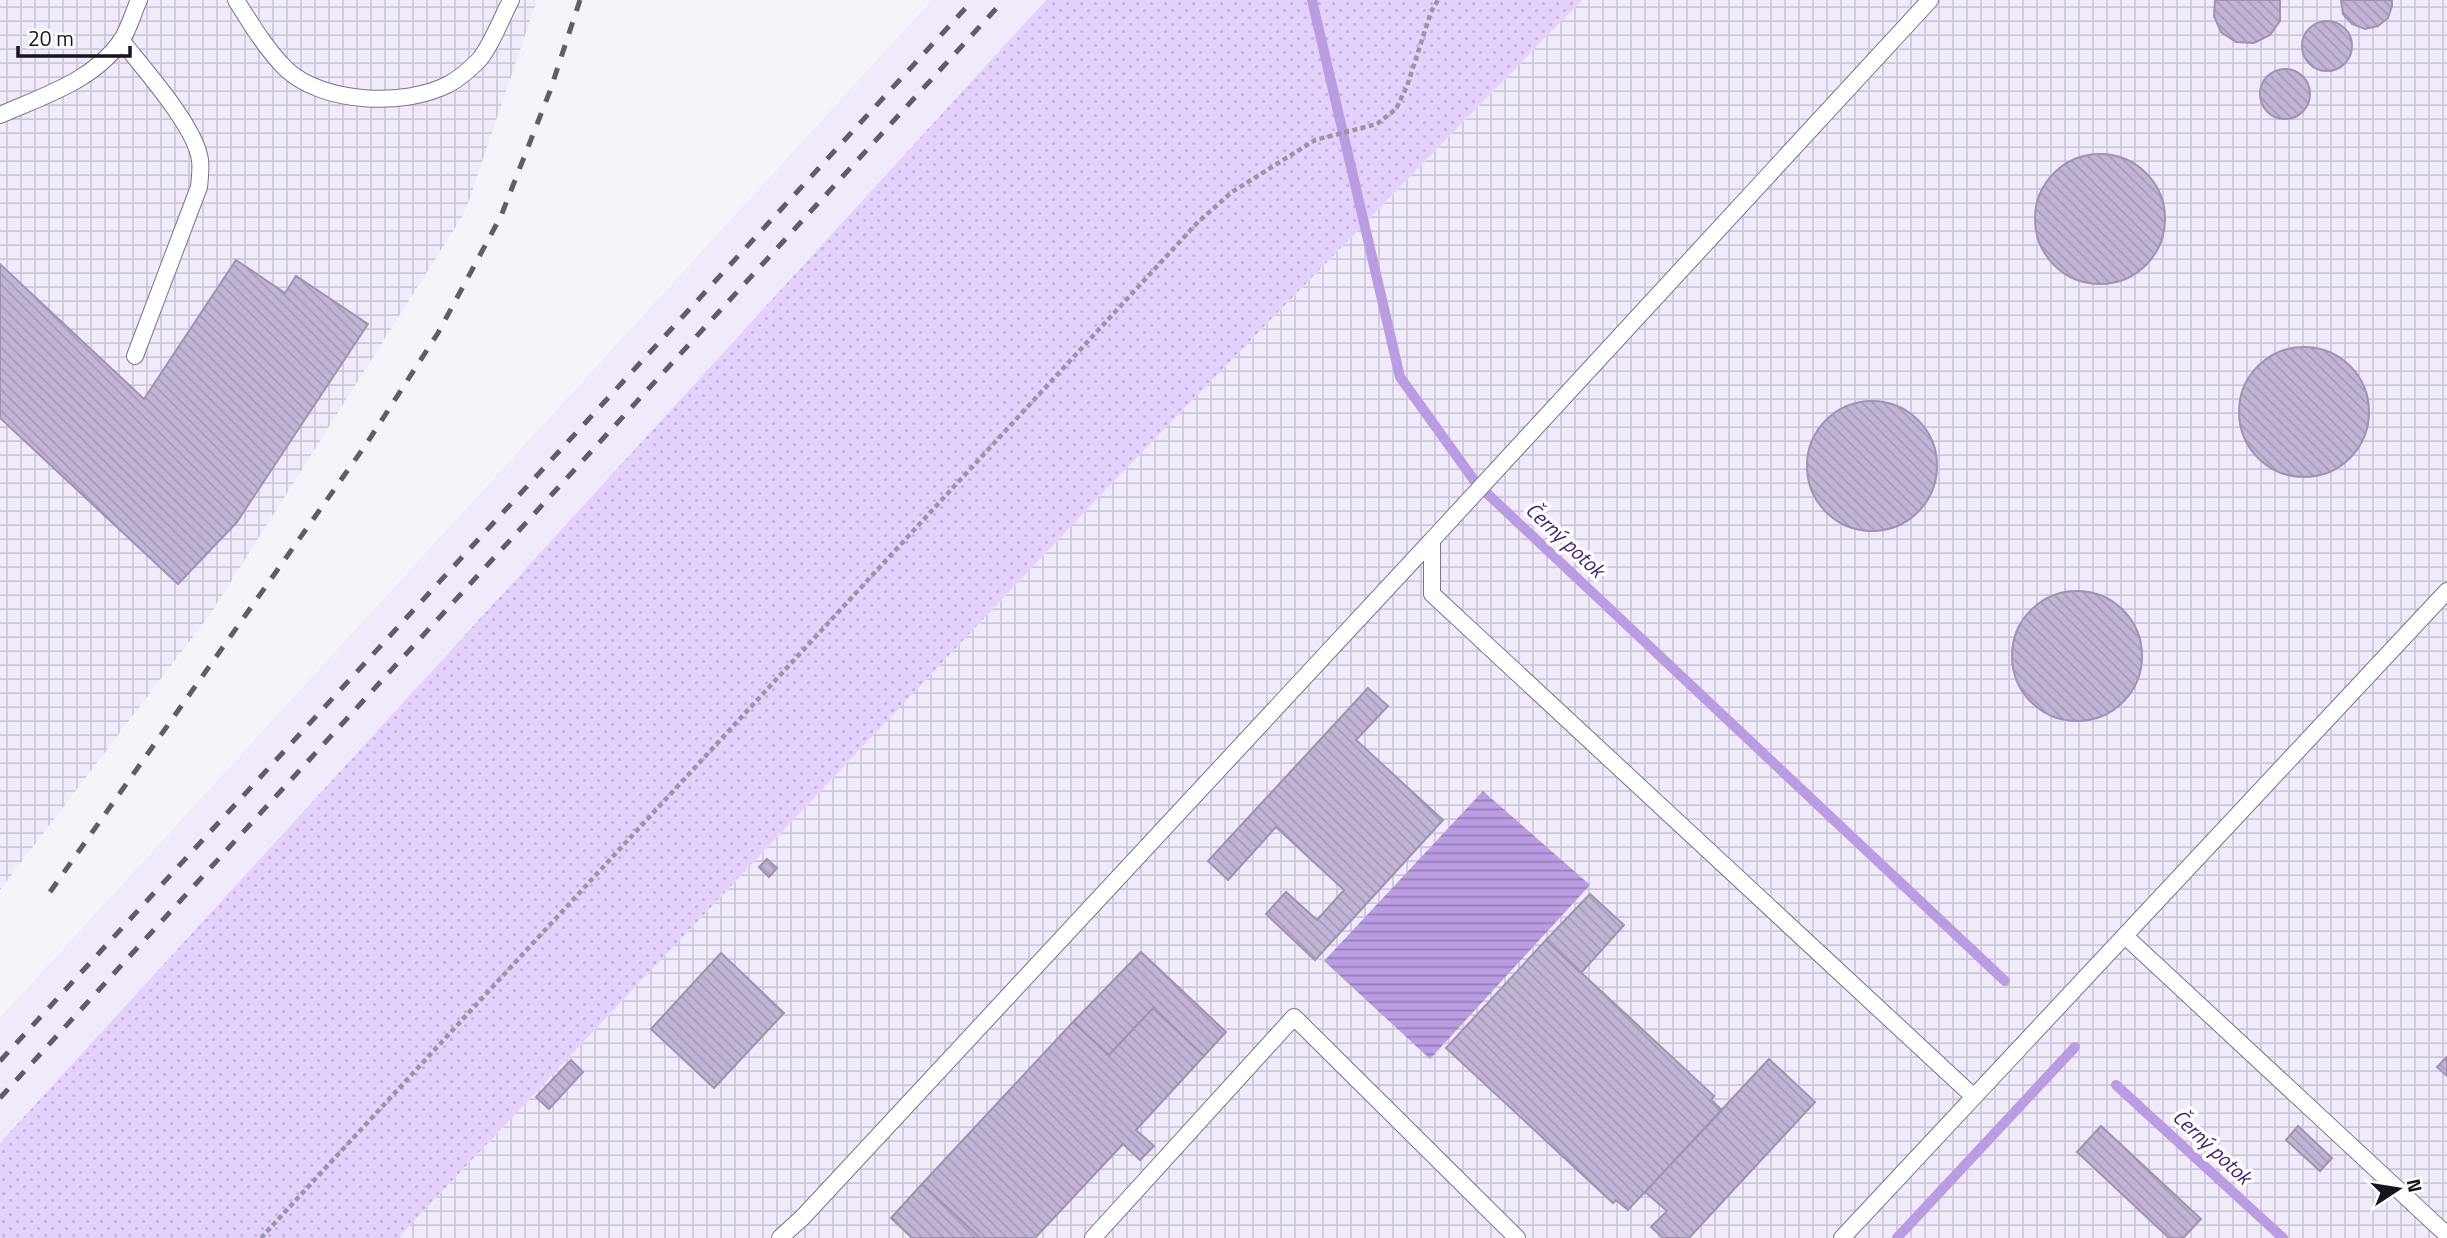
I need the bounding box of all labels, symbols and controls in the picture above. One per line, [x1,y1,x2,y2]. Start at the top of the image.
scale bar [18,14,130,58]
text: 20 m [28,22,74,54]
water label: Černý potok [1519,494,1614,586]
water label: Černý potok [2166,1101,2261,1193]
north arrow [2363,1154,2433,1224]
text: N [2400,1176,2431,1195]

